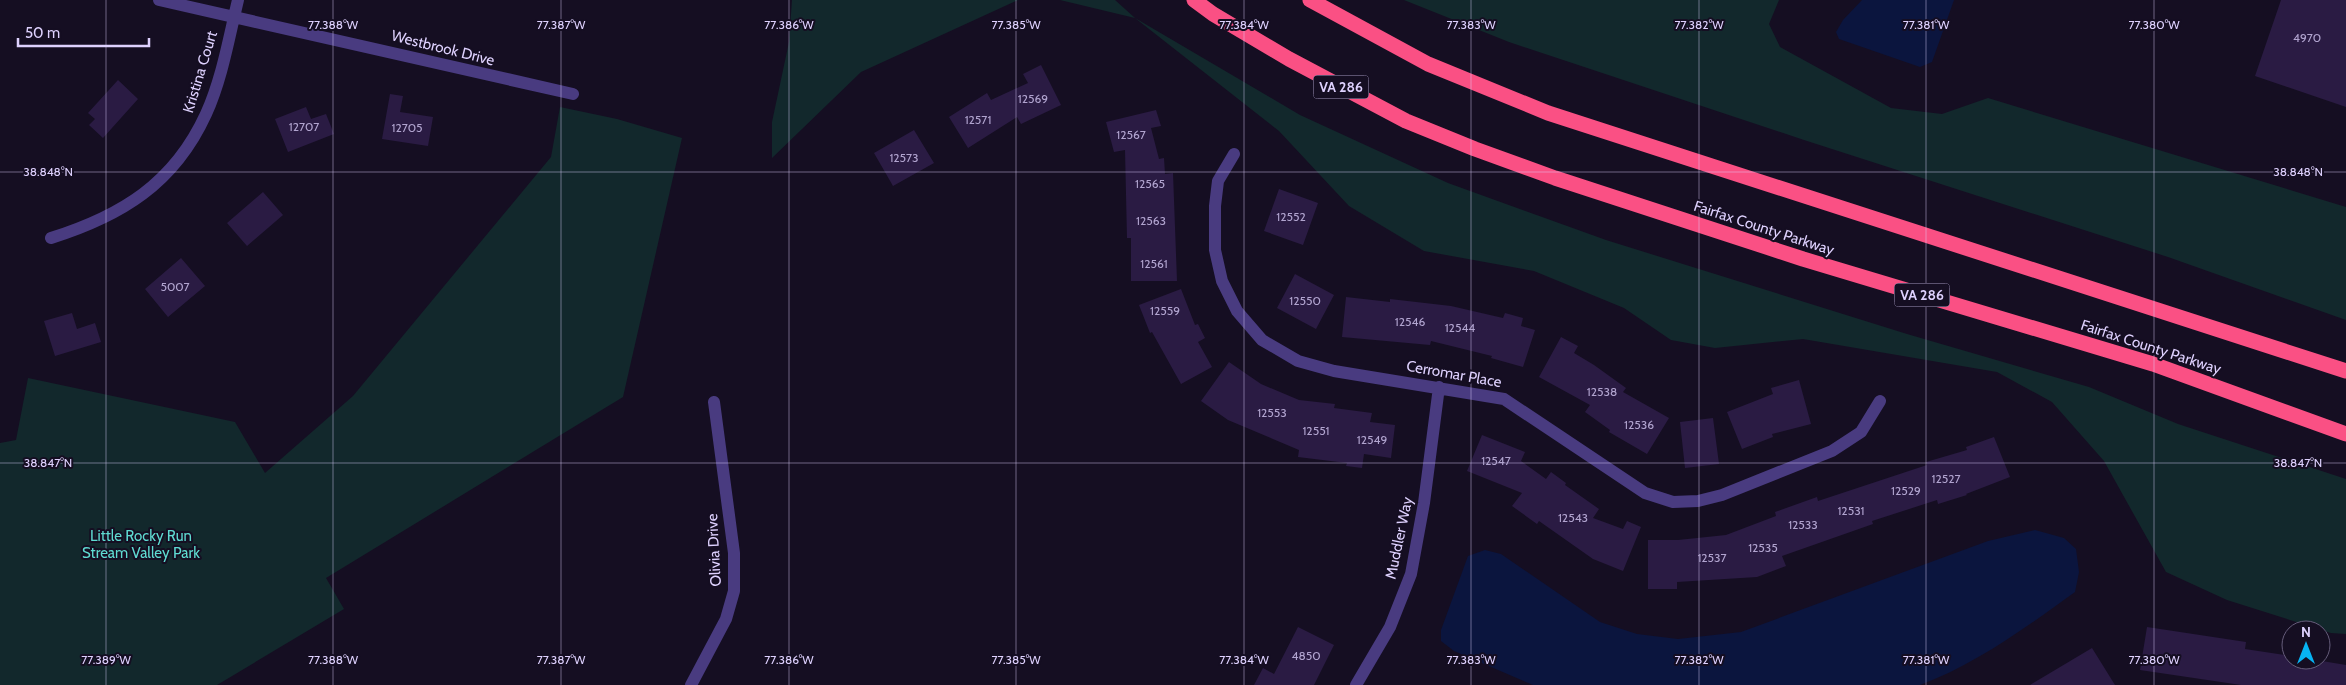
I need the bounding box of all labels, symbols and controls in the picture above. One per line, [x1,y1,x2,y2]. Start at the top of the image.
scale bar [18,15,149,47]
text: 77.388°W [308,17,359,32]
text: 77.387°W [537,17,586,32]
text: 77.386°W [764,17,814,32]
text: 77.385°W [991,17,1041,32]
text: 77.384°W [1219,17,1269,32]
text: 77.383°W [1446,17,1496,32]
text: 77.382°W [1675,17,1724,32]
text: 77.381°W [1903,17,1950,32]
text: 77.380°W [2128,17,2180,32]
text: 50 m [25,24,60,42]
street label: Westbrook Drive [390,26,497,70]
street label: Kristina Court [179,29,221,115]
house number: 4970 [2293,30,2321,45]
road number: VA 286 [1314,75,1368,98]
house number: 12569 [1018,91,1048,106]
house number: 12571 [965,112,991,127]
house number: 12707 [289,119,319,134]
house number: 12705 [392,120,423,135]
house number: 12567 [1116,127,1146,142]
house number: 12573 [889,150,919,165]
text: 38.848°N [23,164,73,179]
text: 38.848°N [2273,164,2323,179]
house number: 12565 [1135,176,1165,191]
street label: Fairfax County Parkway [1692,197,1837,259]
house number: 12552 [1276,209,1306,224]
house number: 12563 [1136,213,1166,228]
house number: 12561 [1140,256,1168,271]
house number: 5007 [160,279,190,294]
road number: VA 286 [1894,284,1950,306]
house number: 12550 [1289,293,1321,308]
house number: 12559 [1150,303,1180,318]
house number: 12546 [1395,314,1425,329]
street label: Fairfax County Parkway [2079,316,2224,378]
house number: 12544 [1445,320,1475,335]
street label: Cerromar Place [1405,357,1503,391]
house number: 12538 [1587,384,1617,399]
house number: 12553 [1257,405,1287,420]
house number: 12536 [1624,417,1654,432]
house number: 12551 [1302,423,1330,438]
house number: 12549 [1357,432,1387,447]
house number: 12547 [1481,453,1511,468]
text: 38.847°N [24,455,72,470]
text: 38.847°N [2274,455,2322,470]
house number: 12527 [1931,471,1961,486]
house number: 12529 [1891,483,1921,498]
street label: Muddler Way [1381,495,1417,581]
house number: 12531 [1837,503,1865,518]
house number: 12543 [1558,510,1588,525]
street label: Olivia Drive [703,513,725,587]
house number: 12533 [1788,517,1818,532]
park label: Little Rocky Run Stream Valley Park [82,527,200,562]
house number: 12535 [1748,540,1778,555]
house number: 12537 [1697,550,1727,565]
north arrow [2281,620,2331,670]
text: N [2301,623,2311,641]
house number: 4850 [1291,648,1321,663]
text: 77.389°W [81,652,131,667]
text: 77.388°W [308,652,359,667]
text: 77.387°W [537,652,586,667]
text: 77.386°W [764,652,814,667]
text: 77.385°W [991,652,1041,667]
text: 77.384°W [1219,652,1269,667]
text: 77.383°W [1446,652,1496,667]
text: 77.382°W [1675,652,1724,667]
text: 77.381°W [1903,652,1950,667]
text: 77.380°W [2128,652,2180,667]

